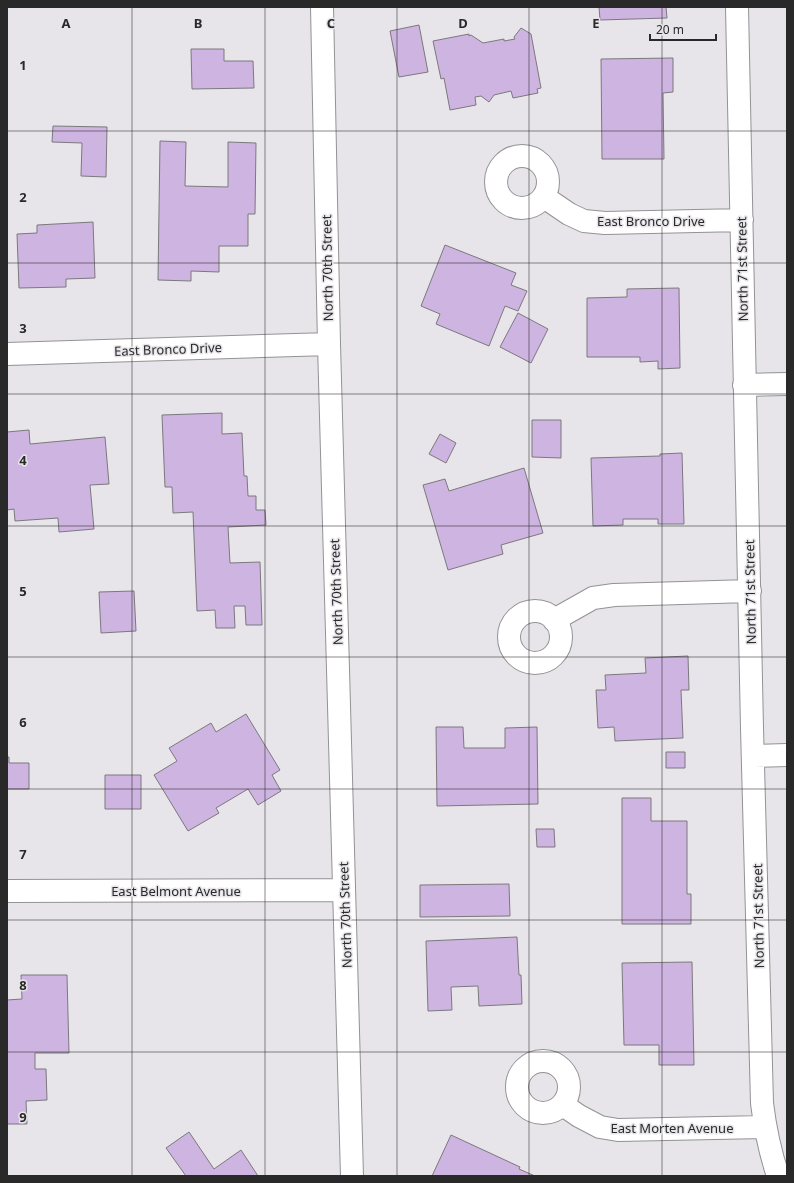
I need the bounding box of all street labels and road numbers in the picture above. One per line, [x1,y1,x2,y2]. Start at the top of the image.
street label: East Bronco Drive [597,212,705,230]
street label: North 70th Street [317,214,337,321]
street label: North 71st Street [732,216,752,322]
street label: East Bronco Drive [114,338,222,360]
street label: North 70th Street [325,538,347,646]
street label: North 71st Street [740,539,760,645]
street label: North 70th Street [334,861,356,969]
street label: North 71st Street [748,863,768,969]
street label: East Belmont Avenue [111,882,241,900]
street label: East Morten Avenue [611,1119,733,1137]

